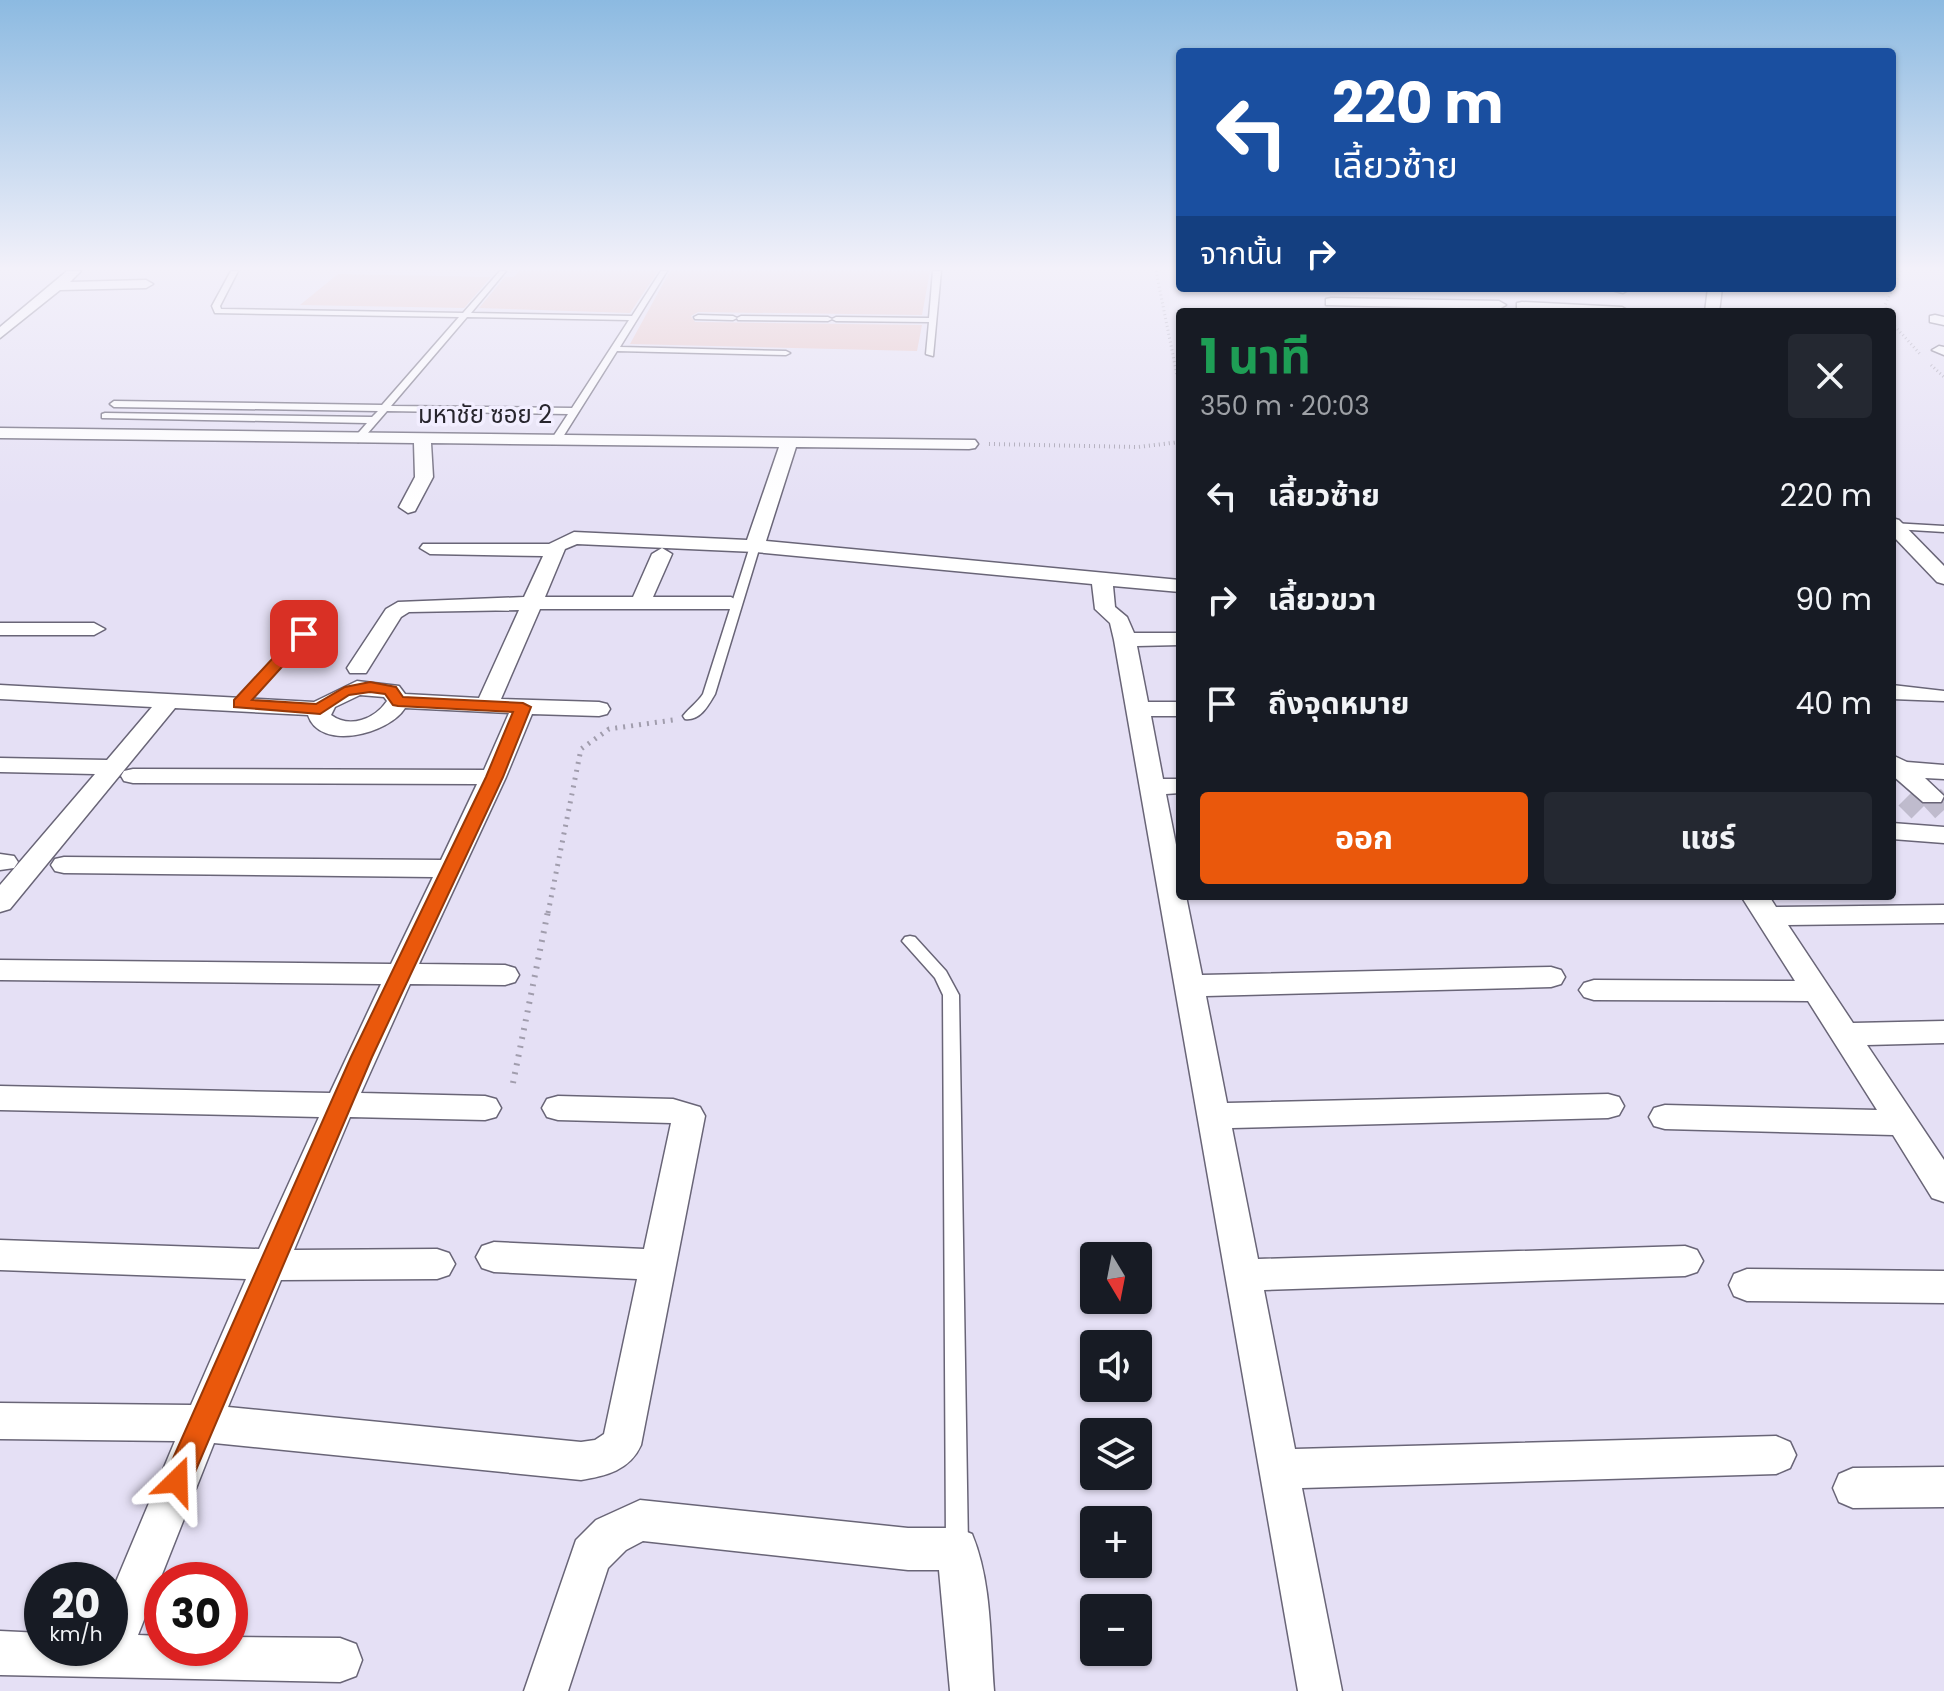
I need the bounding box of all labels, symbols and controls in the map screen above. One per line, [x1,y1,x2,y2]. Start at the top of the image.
text: 220 m [1332,64,1504,143]
icon: left [1200,80,1304,184]
text: เลี้ยวซ้าย [1332,140,1458,191]
text: จากนั้น [1200,232,1283,275]
icon: right [1299,232,1343,276]
text: 1 นาที [1200,323,1311,390]
button: close [1788,334,1872,418]
text: 350 m · 20:03 [1200,388,1370,424]
street label: มหาชัย ซอย 2 [418,398,552,431]
icon: left [1200,474,1244,518]
text: เลี้ยวซ้าย [1268,474,1380,517]
text: 220 m [1780,474,1872,517]
icon: right [1200,578,1244,622]
text: เลี้ยวขวา [1268,578,1376,621]
text: 90 m [1795,578,1872,621]
pin [270,600,338,668]
icon: arrive [282,612,326,656]
icon: arrive [1200,682,1244,726]
text: ถึงจุดหมาย [1268,682,1409,725]
text: 40 m [1795,682,1872,725]
button: ออก [1200,792,1528,884]
button: แชร์ [1544,792,1872,884]
north arrow [1080,1242,1152,1314]
map controls [1080,1242,1152,1666]
button: sound [1080,1330,1152,1402]
button: layers [1080,1418,1152,1490]
position arrow [135,1439,219,1523]
button: + [1080,1506,1152,1578]
speed limit sign: 30 [144,1562,248,1666]
text: 20 [52,1576,100,1632]
button: − [1080,1594,1152,1666]
text: km/h [49,1620,103,1648]

